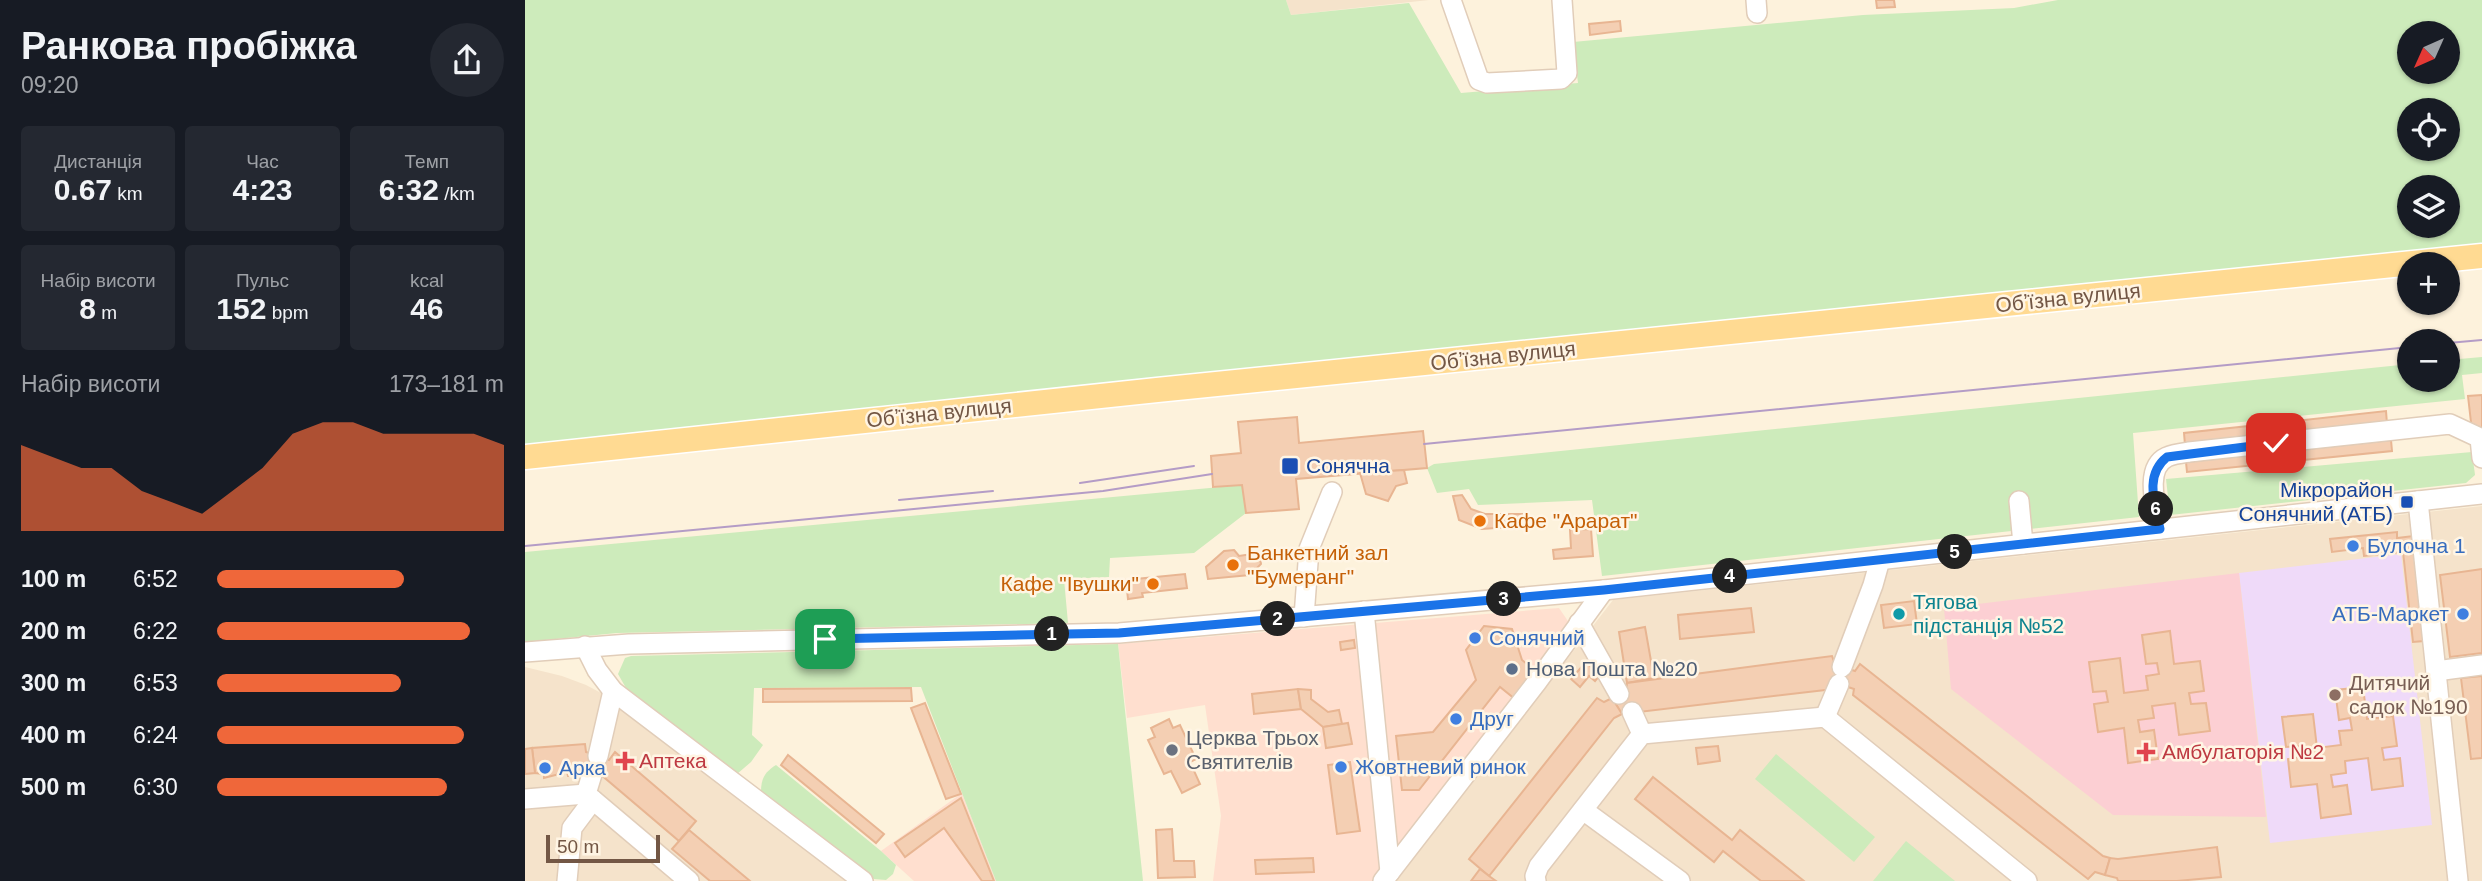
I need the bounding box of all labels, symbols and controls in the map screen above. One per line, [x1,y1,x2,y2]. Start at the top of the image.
north arrow [2397,21,2461,84]
map controls [2397,21,2460,392]
button: share [430,23,504,97]
text: Ранкова пробіжка [21,25,357,67]
text: 09:20 [21,72,79,98]
button: locate [2397,98,2460,161]
text: Дистанція [54,151,142,172]
text: Час [246,151,279,172]
text: Темп [405,151,449,172]
text: 0.67 [54,173,112,206]
text: 4:23 [232,173,293,206]
text: 6:32 [379,173,439,206]
button: layers [2397,175,2460,238]
text: km [112,183,143,204]
text: /km [439,183,475,204]
button: + [2397,252,2460,315]
text: Набір висоти [41,270,156,291]
text: Пульс [236,270,289,291]
text: kcal [410,270,444,291]
street label: Обʼїзна вулиця [1994,278,2142,317]
text: 8 [79,292,96,325]
text: 152 [216,292,266,325]
text: 46 [410,292,444,325]
text: m [96,302,117,323]
text: bpm [266,302,309,323]
button: − [2397,329,2460,392]
street label: Обʼїзна вулиця [1429,336,1577,375]
text: Набір висоти [21,371,160,397]
text: 173–181 m [389,371,504,397]
street label: Обʼїзна вулиця [865,393,1013,432]
pin [2246,413,2306,473]
icon: check [2257,424,2295,462]
place label: Сонячна [1306,454,1390,477]
marker: Сонячна [1280,456,1300,476]
place label: Мікрорайон Сонячний (АТБ) [2238,478,2393,525]
pin: 6 [2139,491,2173,526]
marker: Мікрорайон Сонячний (АТБ) [2399,494,2415,510]
text: 6 [2150,498,2161,519]
place label: Кафе "Арарат" [1494,509,1638,532]
marker: Кафе "Арарат" [1472,513,1488,529]
pin: 5 [1937,534,1973,570]
place label: Булочна 1 [2367,534,2466,557]
marker: Булочна 1 [2345,538,2361,554]
place label: Банкетний зал "Бумеранг" [1247,541,1389,588]
text: 5 [1949,541,1960,562]
marker: Банкетний зал "Бумеранг" [1225,557,1241,573]
pin: 4 [1713,558,1747,594]
text: 4 [1724,565,1735,586]
text: 100 m [21,566,86,592]
text: 6:52 [133,566,178,592]
place label: Кафе "Івушки" [1001,572,1139,595]
marker: Кафе "Івушки" [1145,576,1161,592]
pin: 3 [1487,582,1521,616]
text: 3 [1498,588,1509,609]
place label: Тягова підстанція №52 [1913,590,2064,637]
pin: 2 [1261,602,1295,636]
place label: АТБ-Маркет [2332,602,2449,625]
marker: Тягова підстанція №52 [1891,606,1907,622]
marker: АТБ-Маркет [2455,606,2471,622]
text: 2 [1272,608,1283,629]
pin [795,609,855,669]
pin: 1 [1035,616,1069,652]
text: 200 m [21,618,86,644]
text: 6:22 [133,618,178,644]
icon: arrive [806,620,844,658]
text: 1 [1046,623,1057,644]
place label: Сонячний [1489,626,1585,649]
marker: Сонячний [1467,630,1483,646]
place label: Нова Пошта №20 [1526,657,1698,680]
marker: Нова Пошта №20 [1504,661,1520,677]
text: 300 m [21,670,86,696]
text: 6:53 [133,670,178,696]
place label: Дитячий садок №190 [2349,671,2468,718]
marker: Дитячий садок №190 [2327,687,2343,703]
place label: Друг [1470,707,1514,730]
marker: Друг [1448,711,1464,727]
text: 400 m [21,722,86,748]
text: 6:24 [133,722,178,748]
place label: Церква Трьох Святителів [1186,726,1319,773]
place label: Амбулаторія №2 [2162,740,2324,763]
marker: Церква Трьох Святителів [1164,742,1180,758]
marker: Амбулаторія №2 [2136,742,2156,762]
place label: Аптека [639,749,707,772]
marker: Аптека [617,753,633,769]
place label: Жовтневий ринок [1355,755,1527,778]
place label: Арка [559,756,606,779]
marker: Жовтневий ринок [1333,759,1349,775]
marker: Арка [537,760,553,776]
text: 500 m [21,774,86,800]
text: 6:30 [133,774,178,800]
scale bar [546,832,660,864]
text: 50 m [557,836,599,857]

